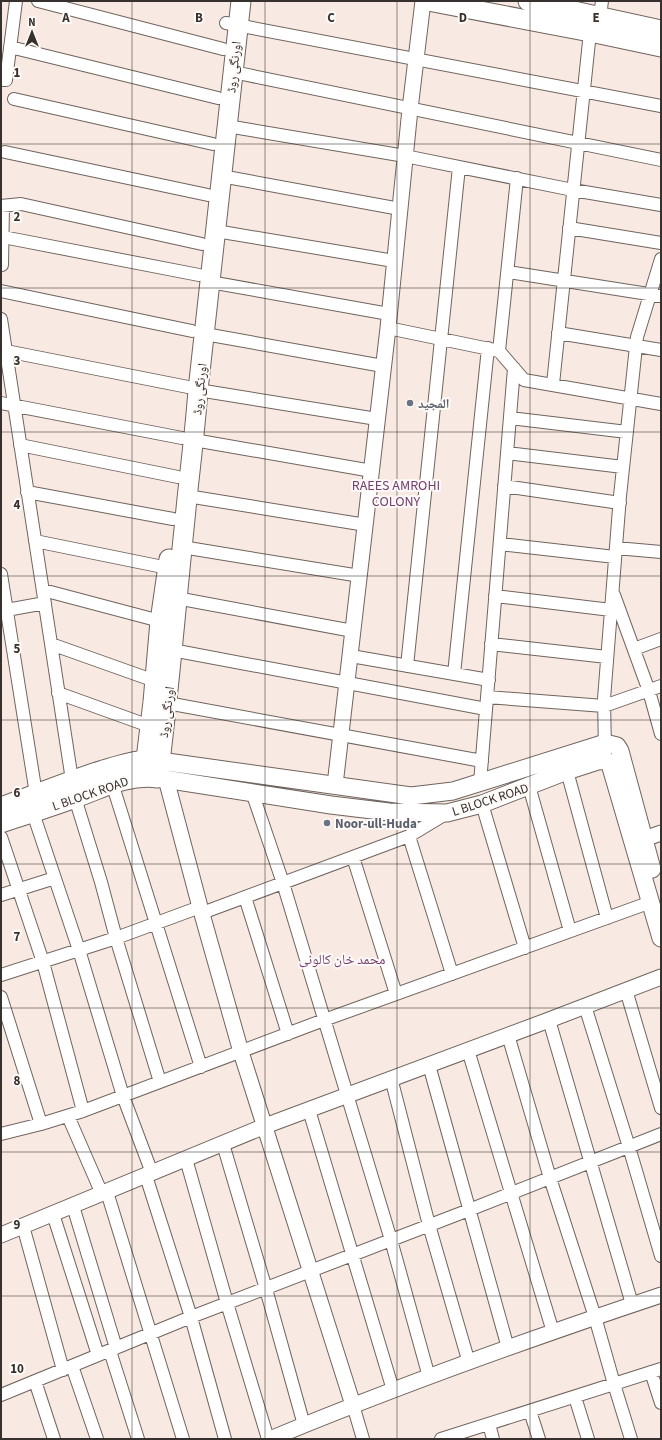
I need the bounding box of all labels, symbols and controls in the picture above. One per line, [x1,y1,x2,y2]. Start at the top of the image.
text: A [61,9,70,27]
text: B [195,9,203,27]
text: C [327,9,335,27]
text: D [459,9,467,27]
text: E [592,9,600,27]
north arrow [12,12,52,52]
text: N [28,15,36,30]
street label: اورنگی روڈ [222,40,246,94]
text: 1 [14,64,21,82]
text: 2 [14,208,21,226]
text: 3 [14,352,21,370]
street label: اورنگی روڈ [188,362,212,416]
place label: المجید [418,395,449,413]
marker: المجید [405,398,415,408]
district label: RAEES AMROHI COLONY [352,476,440,512]
text: 4 [14,496,21,514]
text: 5 [14,640,21,658]
street label: اورنگی روڈ [155,685,179,739]
street label: L BLOCK ROAD [50,772,131,815]
street label: L BLOCK ROAD [450,779,531,821]
text: 6 [14,784,21,802]
place label: Noor-ull-Huda [335,815,417,833]
marker: Noor-ull-Huda [322,818,332,828]
text: 7 [14,928,21,946]
district label: محمد خان کالونی [299,950,385,970]
text: 8 [14,1072,21,1090]
text: 9 [14,1216,21,1234]
text: 10 [10,1360,24,1378]

